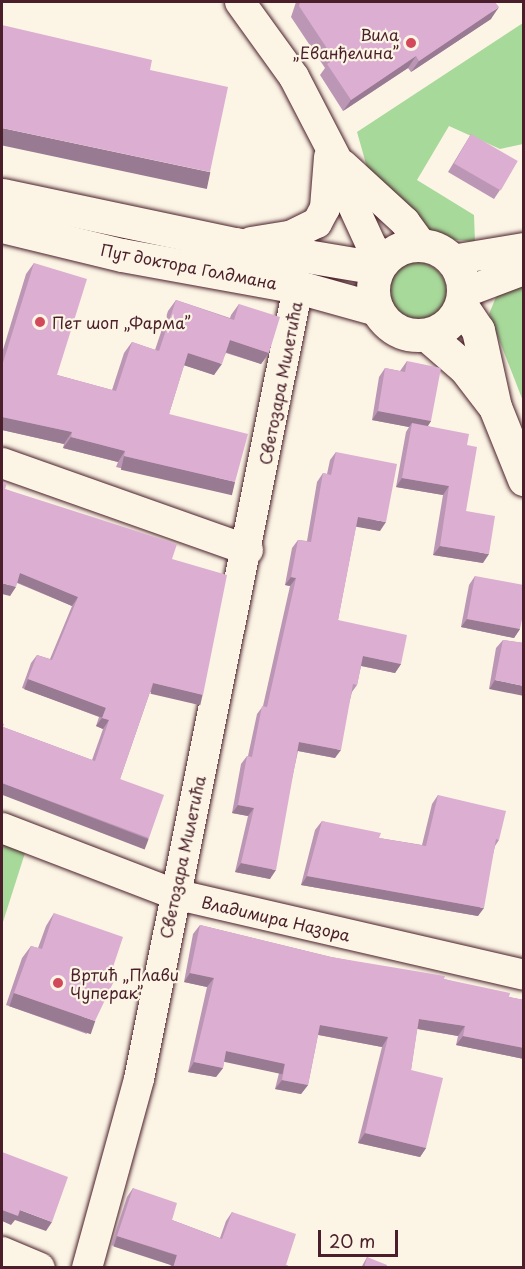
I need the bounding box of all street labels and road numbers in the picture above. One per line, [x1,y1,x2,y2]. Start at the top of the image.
street label: Пут доктора Голдмана [99,239,279,293]
street label: Светозара Милетића [254,298,306,468]
street label: Светозара Милетића [155,773,209,941]
street label: Владимира Назора [200,892,352,944]

